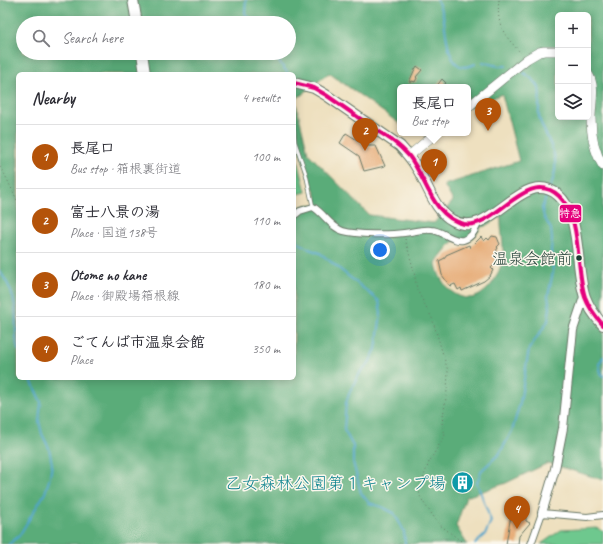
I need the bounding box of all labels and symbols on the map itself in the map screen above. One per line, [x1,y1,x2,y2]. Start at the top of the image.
pin: 3 [475,98,501,131]
pin: 2 [352,118,378,151]
pin: 1 [421,149,447,182]
line badge: 特急 [559,204,582,223]
text: 特急 [559,206,581,220]
your location [370,240,390,260]
place label: 温泉会館前 [492,249,572,269]
marker: 温泉会館前 [574,253,584,263]
building icon: 乙女森林公園第１キャンプ場 [449,470,475,496]
place label: 乙女森林公園第１キャンプ場 [225,473,446,494]
pin: 4 [504,496,530,529]

